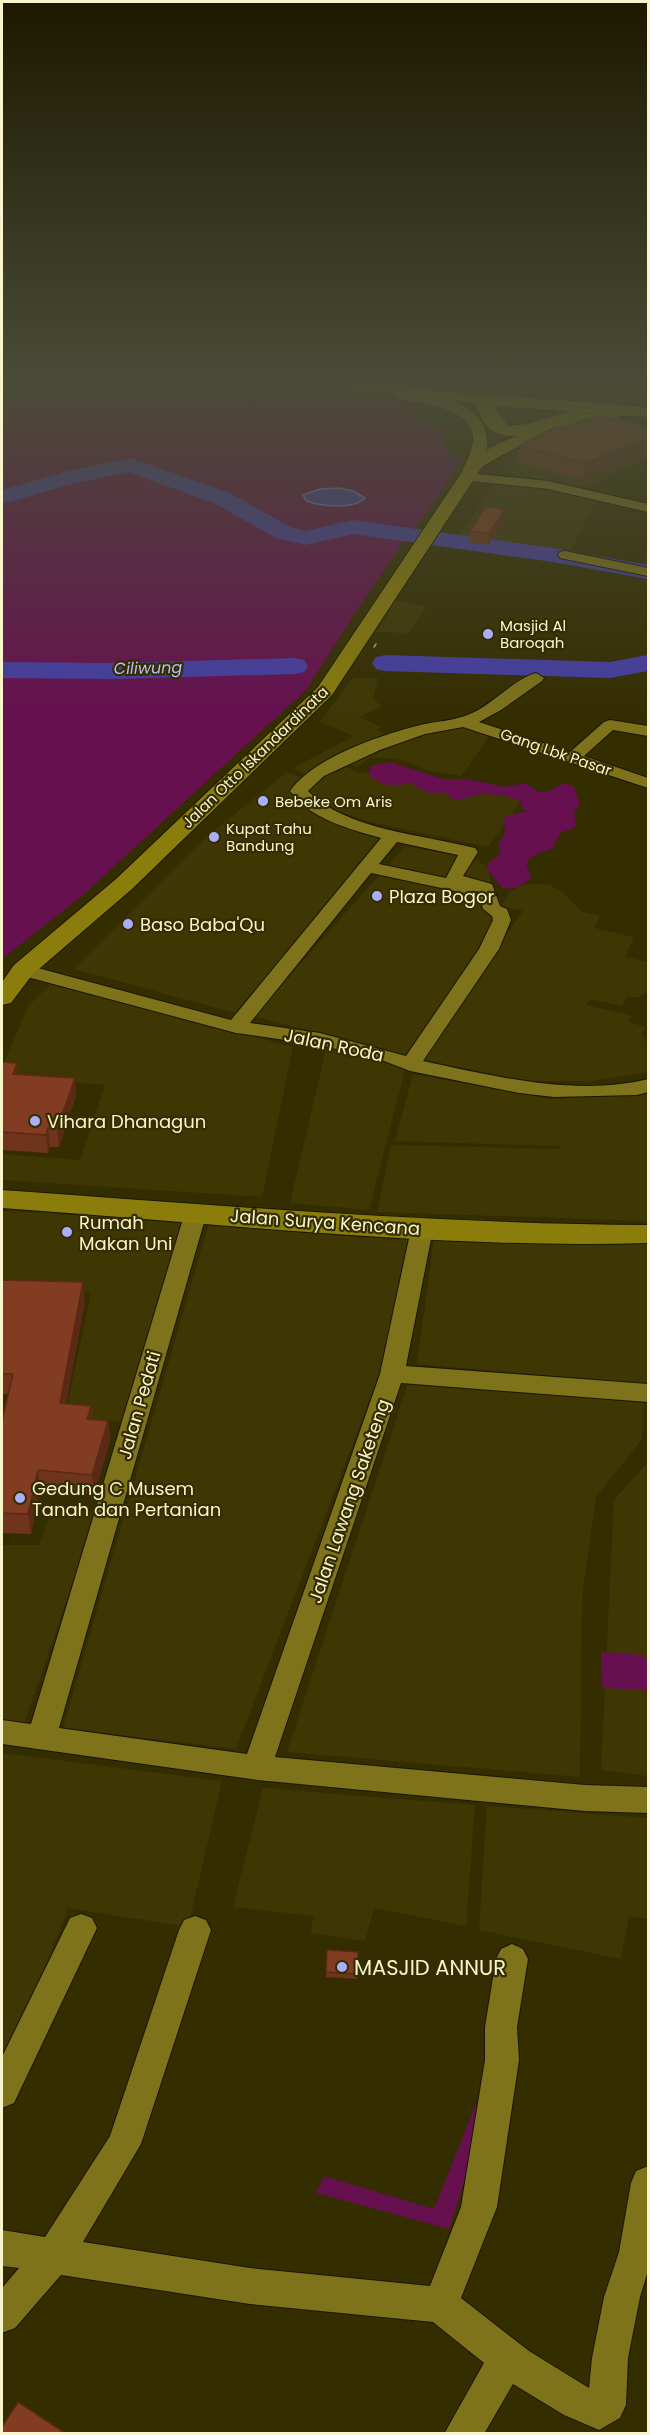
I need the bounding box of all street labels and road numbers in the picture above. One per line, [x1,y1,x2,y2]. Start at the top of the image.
street label: Jalan Otto Iskandardinata [177,681,333,833]
street label: Gang Lbk Pasar [498,723,615,781]
street label: Jalan Roda [282,1022,386,1068]
street label: Jalan Surya Kencana [229,1203,421,1241]
street label: Jalan Pedati [112,1348,166,1462]
street label: Jalan Lawang Saketeng [302,1395,396,1607]

